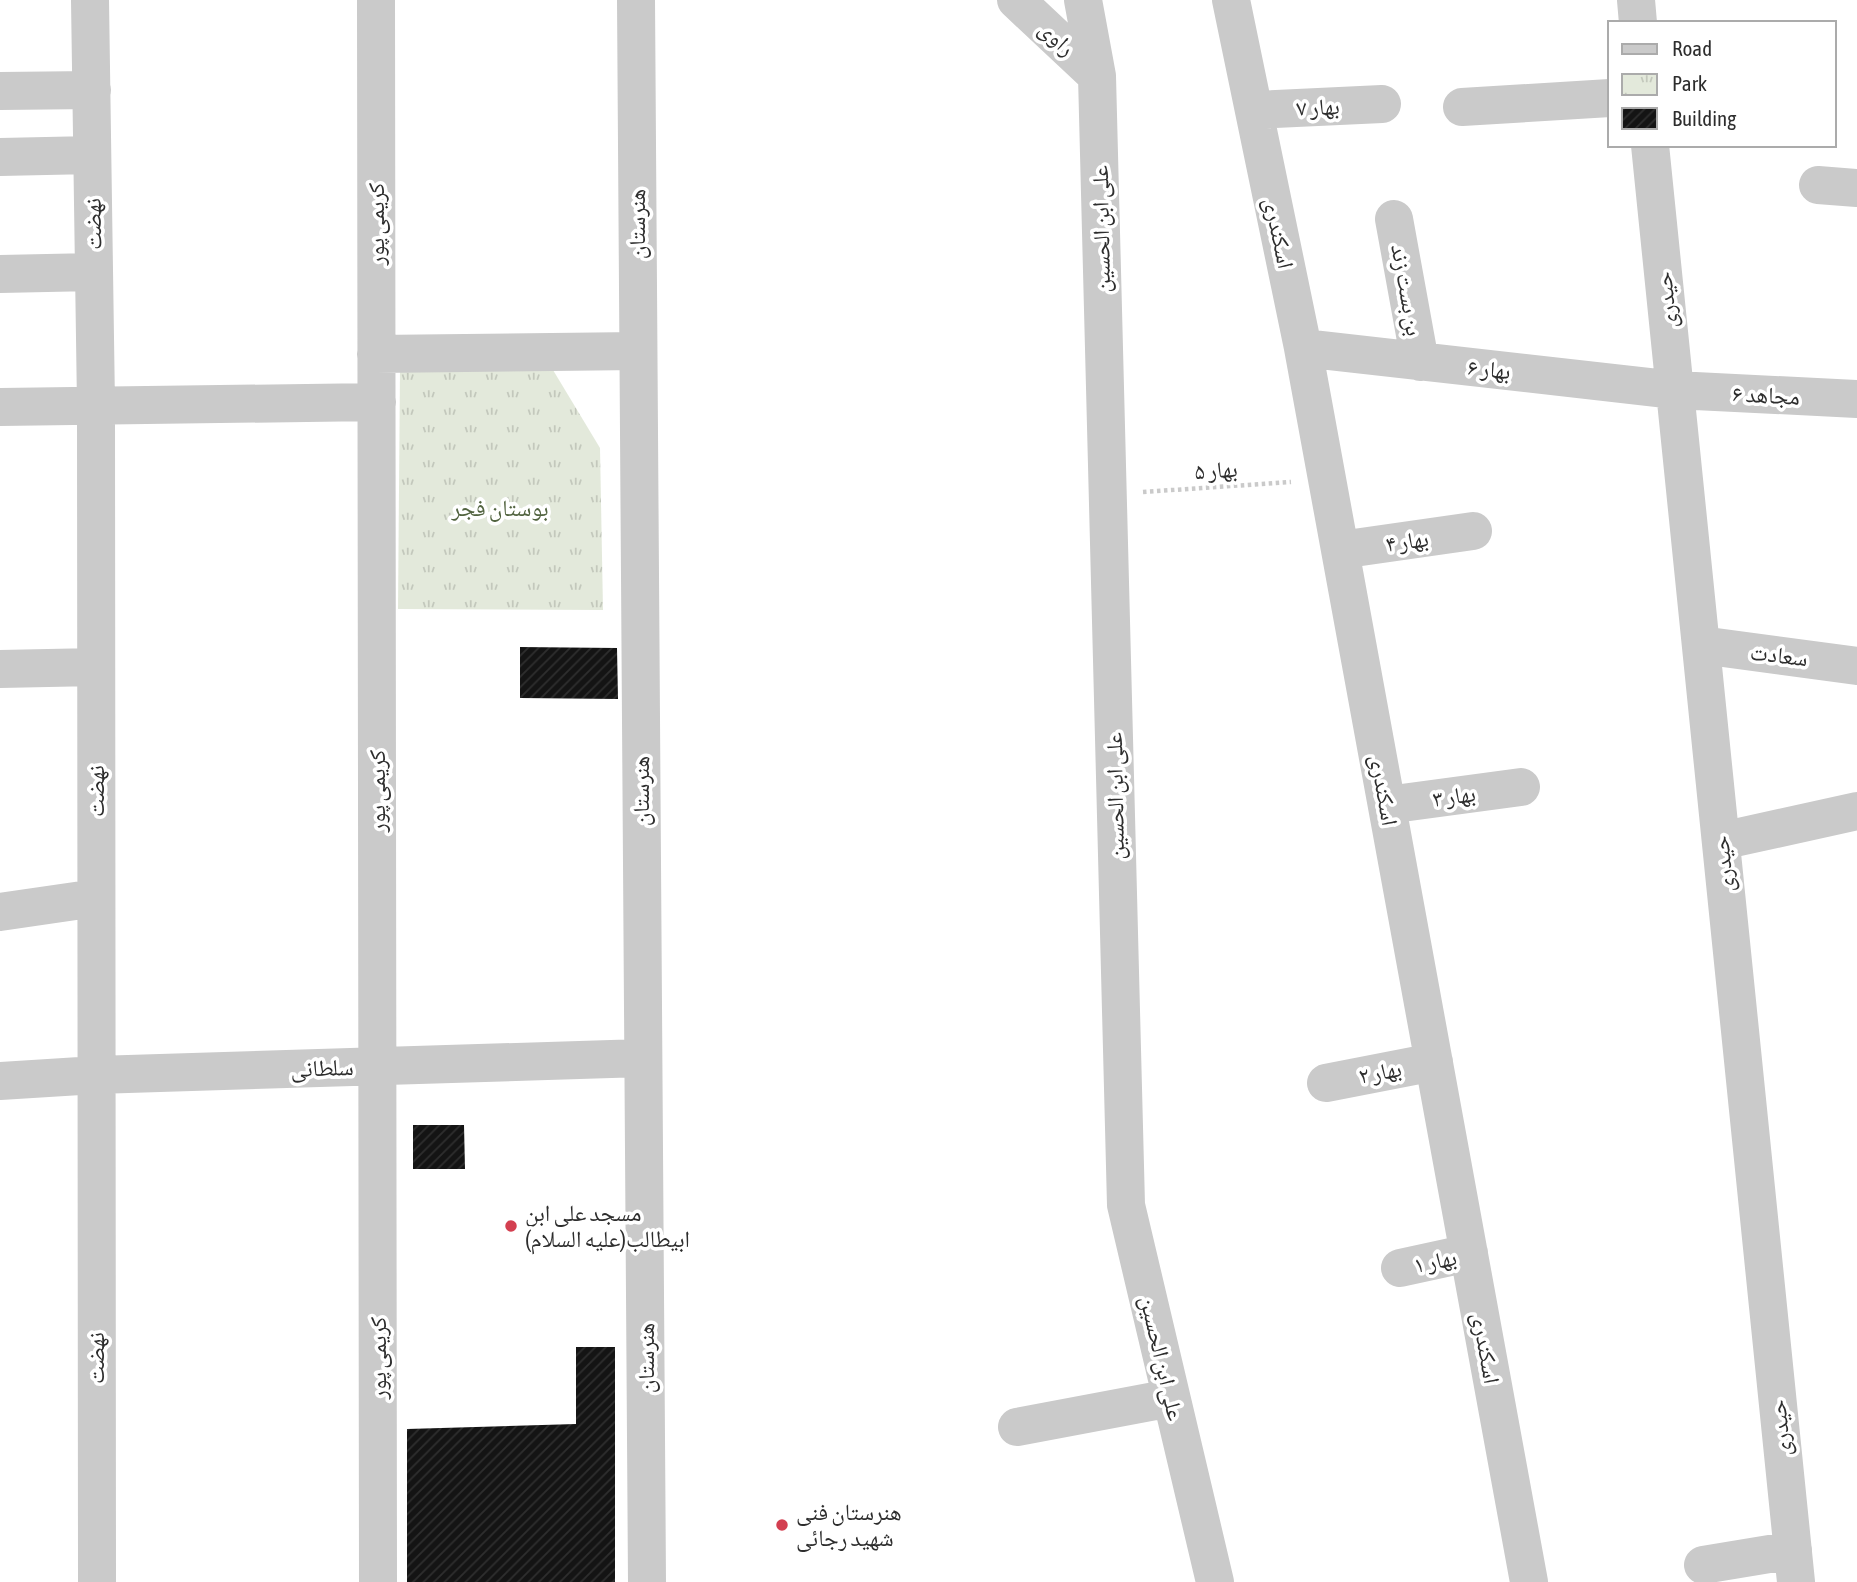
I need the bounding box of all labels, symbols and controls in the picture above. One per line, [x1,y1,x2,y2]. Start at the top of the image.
street label: راوی [1033,15,1080,62]
legend [1608,21,1836,147]
text: Road [1672,36,1712,60]
text: Park [1672,71,1707,95]
street label: بهار ۷ [1296,93,1340,122]
text: Building [1672,106,1736,130]
street label: علی ابن الحسین [1087,165,1116,293]
street label: کریمی پور [363,182,390,266]
street label: هنرستان [624,189,651,259]
street label: اسکندری [1258,195,1299,271]
street label: نهضت [80,198,106,250]
street label: بن بست زند [1385,242,1428,338]
street label: حیدری [1650,270,1683,330]
street label: بهار ۶ [1466,354,1512,385]
street label: مجاهد ۶ [1732,380,1800,410]
street label: بهار ۵ [1194,456,1239,485]
park label: بوستان فجر [450,495,549,522]
street label: بهار ۴ [1384,525,1430,558]
street label: سعادت [1749,639,1809,671]
street label: علی ابن الحسین [1101,732,1130,860]
street label: کریمی پور [364,749,391,833]
street label: اسکندری [1364,752,1403,828]
street label: هنرستان [628,756,655,826]
street label: نهضت [83,765,109,817]
street label: بهار ۳ [1431,780,1477,813]
street label: حیدری [1707,834,1740,894]
street label: سلطانی [290,1054,354,1083]
street label: بهار ۲ [1356,1055,1404,1090]
place label: مسجد علی ابن ابیطالب(علیه السلام) [525,1200,690,1255]
marker: مسجد علی ابن ابیطالب(علیه السلام) [503,1218,519,1234]
street label: بهار ۱ [1411,1244,1459,1279]
street label: علی ابن الحسین [1134,1293,1189,1424]
street label: اسکندری [1466,1310,1505,1386]
street label: کریمی پور [365,1316,392,1400]
street label: هنرستان [633,1323,660,1393]
street label: نهضت [83,1332,109,1384]
street label: حیدری [1764,1398,1797,1458]
place label: هنرستان فنی شهید رجائی [796,1499,902,1552]
marker: هنرستان فنی شهید رجائی [774,1517,790,1533]

